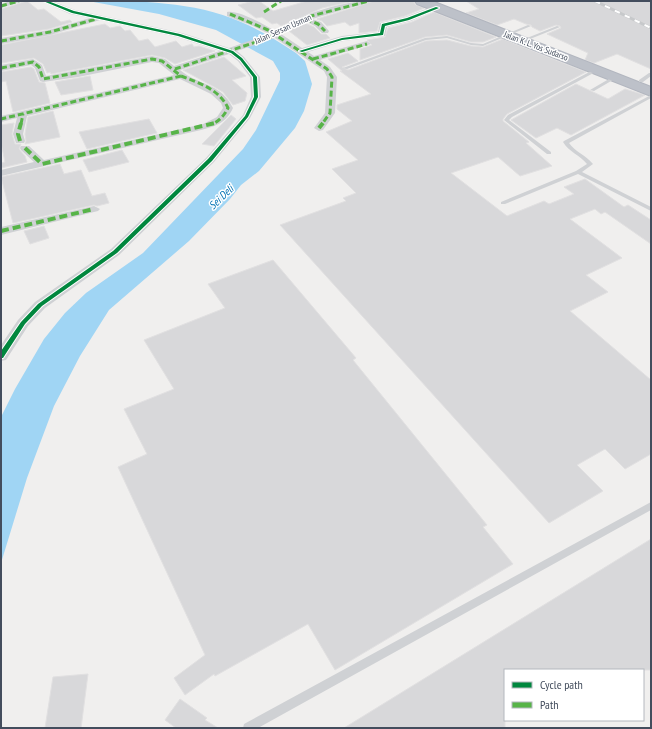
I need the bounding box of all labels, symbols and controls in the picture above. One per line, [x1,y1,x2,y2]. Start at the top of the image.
street label: Jalan Sersan Usman [252,11,313,46]
street label: Jalan K. L. Yos Sudarso [502,28,570,63]
water label: Sei Deli [206,181,238,212]
legend [504,669,644,721]
text: Cycle path [540,677,583,692]
text: Path [540,697,558,712]

